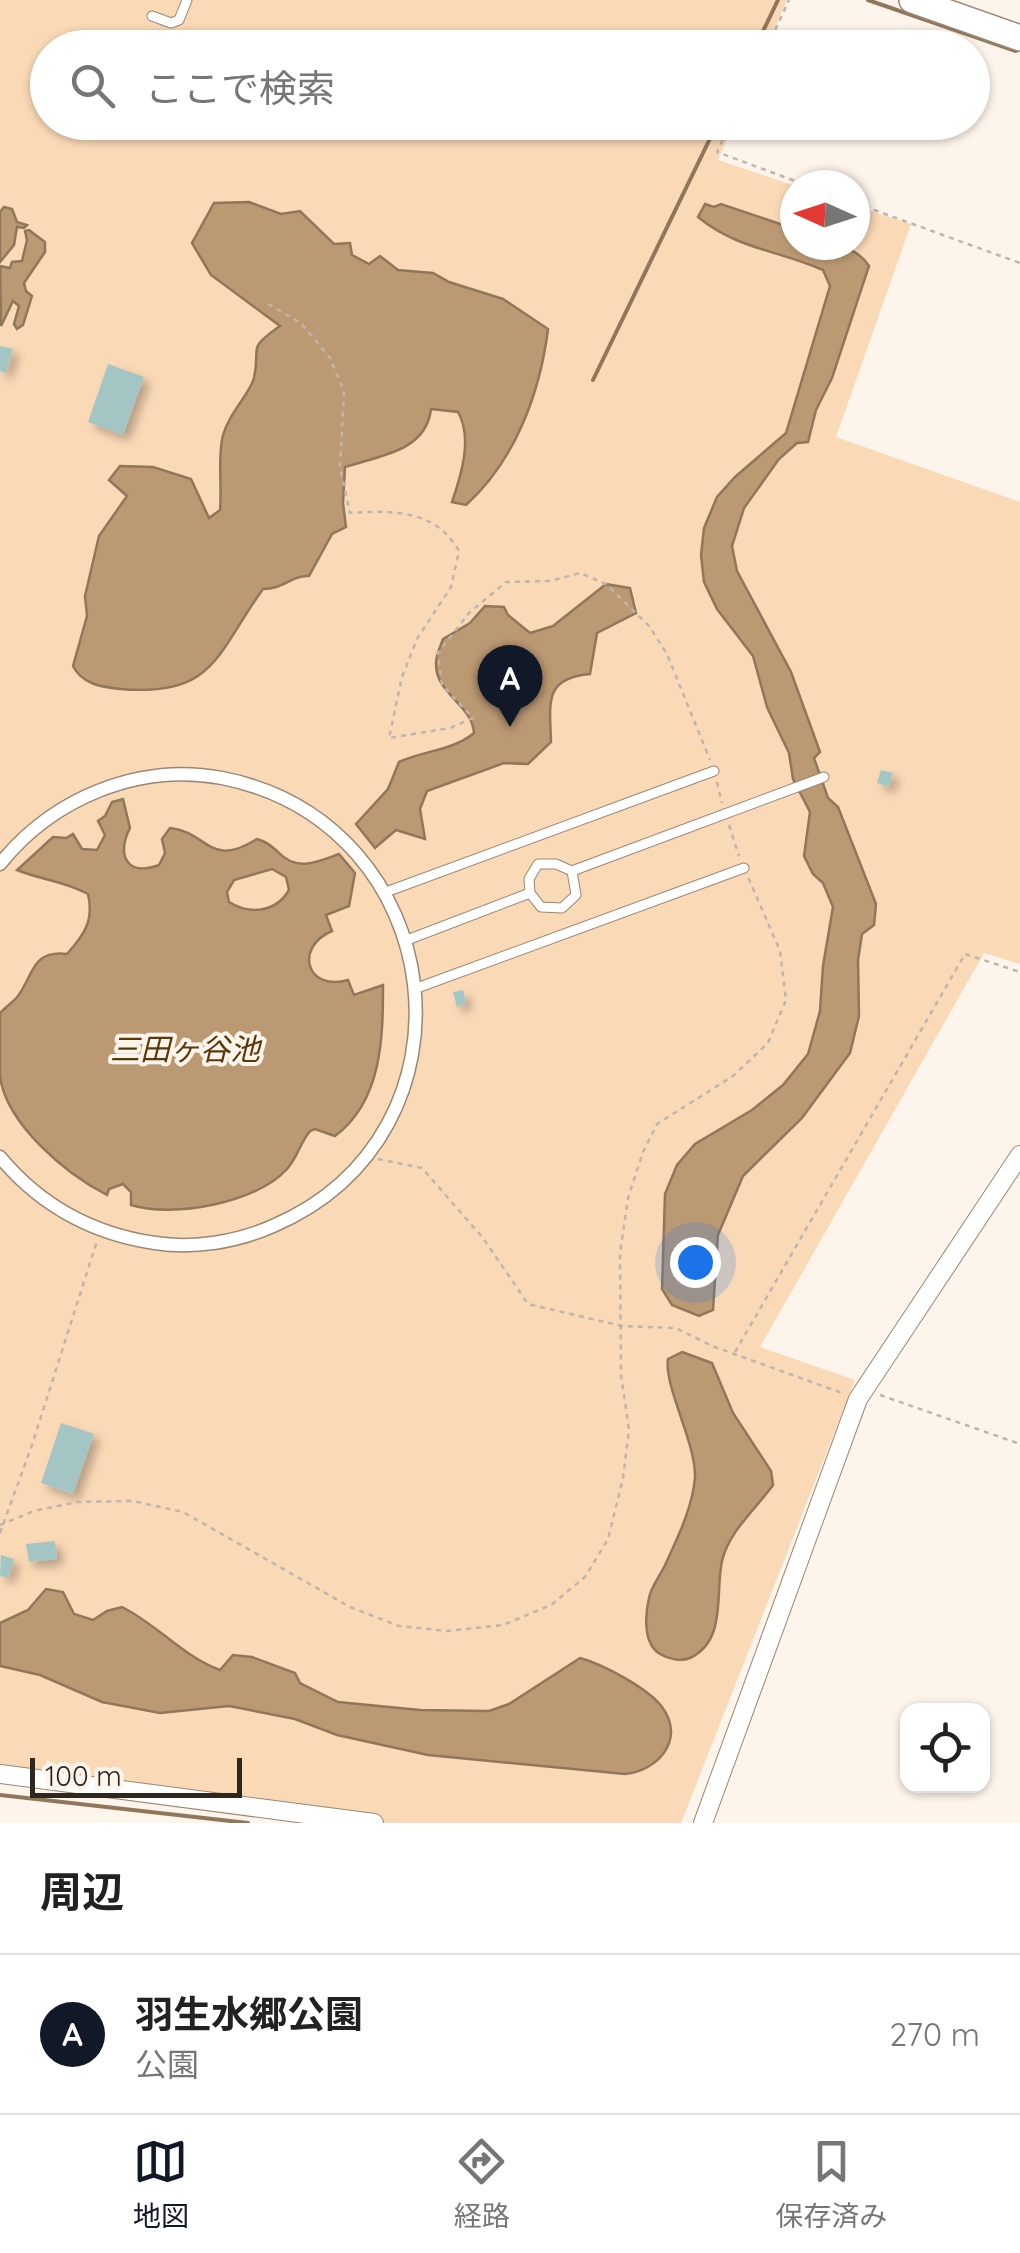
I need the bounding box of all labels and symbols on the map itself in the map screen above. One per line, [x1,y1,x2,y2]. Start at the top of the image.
north arrow [780,170,870,260]
pin: A [478,644,542,727]
water label: 三田ヶ谷池 [110,1030,263,1068]
your location [670,1237,721,1288]
scale bar [30,1753,242,1798]

